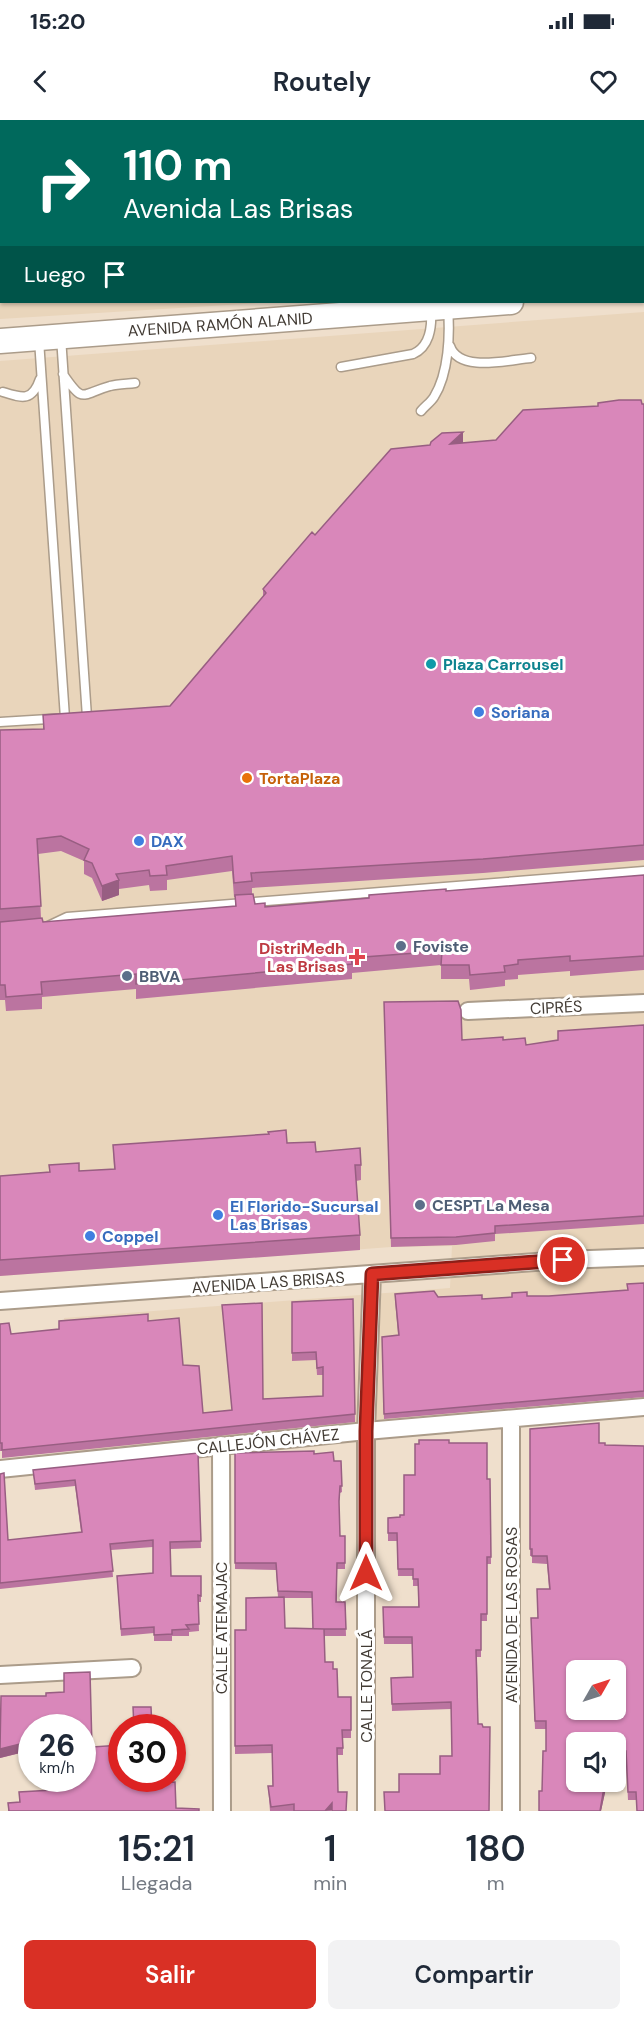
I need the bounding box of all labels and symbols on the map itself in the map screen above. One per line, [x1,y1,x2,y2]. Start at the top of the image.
street label: AVENIDA RAMÓN ALANID [127,308,313,341]
place label: Plaza Carrousel [443,654,564,675]
marker: Plaza Carrousel [424,657,438,671]
place label: Soriana [491,702,550,723]
marker: Soriana [472,705,486,719]
place label: TortaPlaza [259,768,340,789]
marker: TortaPlaza [240,771,254,785]
place label: DAX [151,831,184,852]
marker: DAX [132,834,146,848]
place label: Foviste [413,936,469,957]
place label: DistriMedh Las Brisas [259,938,345,977]
marker: Foviste [394,939,408,953]
marker: DistriMedh Las Brisas [350,950,364,964]
place label: BBVA [139,966,180,987]
marker: BBVA [120,969,134,983]
street label: CIPRÉS [529,996,583,1019]
place label: CESPT La Mesa [432,1195,550,1216]
place label: El Florido-Sucursal Las Brisas [230,1196,378,1235]
marker: CESPT La Mesa [413,1198,427,1212]
marker: El Florido-Sucursal Las Brisas [211,1208,225,1222]
place label: Coppel [102,1226,158,1247]
marker: Coppel [83,1229,97,1243]
pin [537,1234,588,1285]
street label: AVENIDA LAS BRISAS [191,1267,345,1298]
street label: CALLEJÓN CHÁVEZ [196,1424,340,1459]
street label: AVENIDA DE LAS ROSAS [501,1527,522,1703]
position arrow [334,1541,398,1605]
street label: CALLE ATEMAJAC [211,1562,232,1694]
street label: CALLE TONALÁ [356,1629,377,1743]
north arrow [566,1660,626,1720]
speed limit sign: 30 [108,1714,186,1792]

